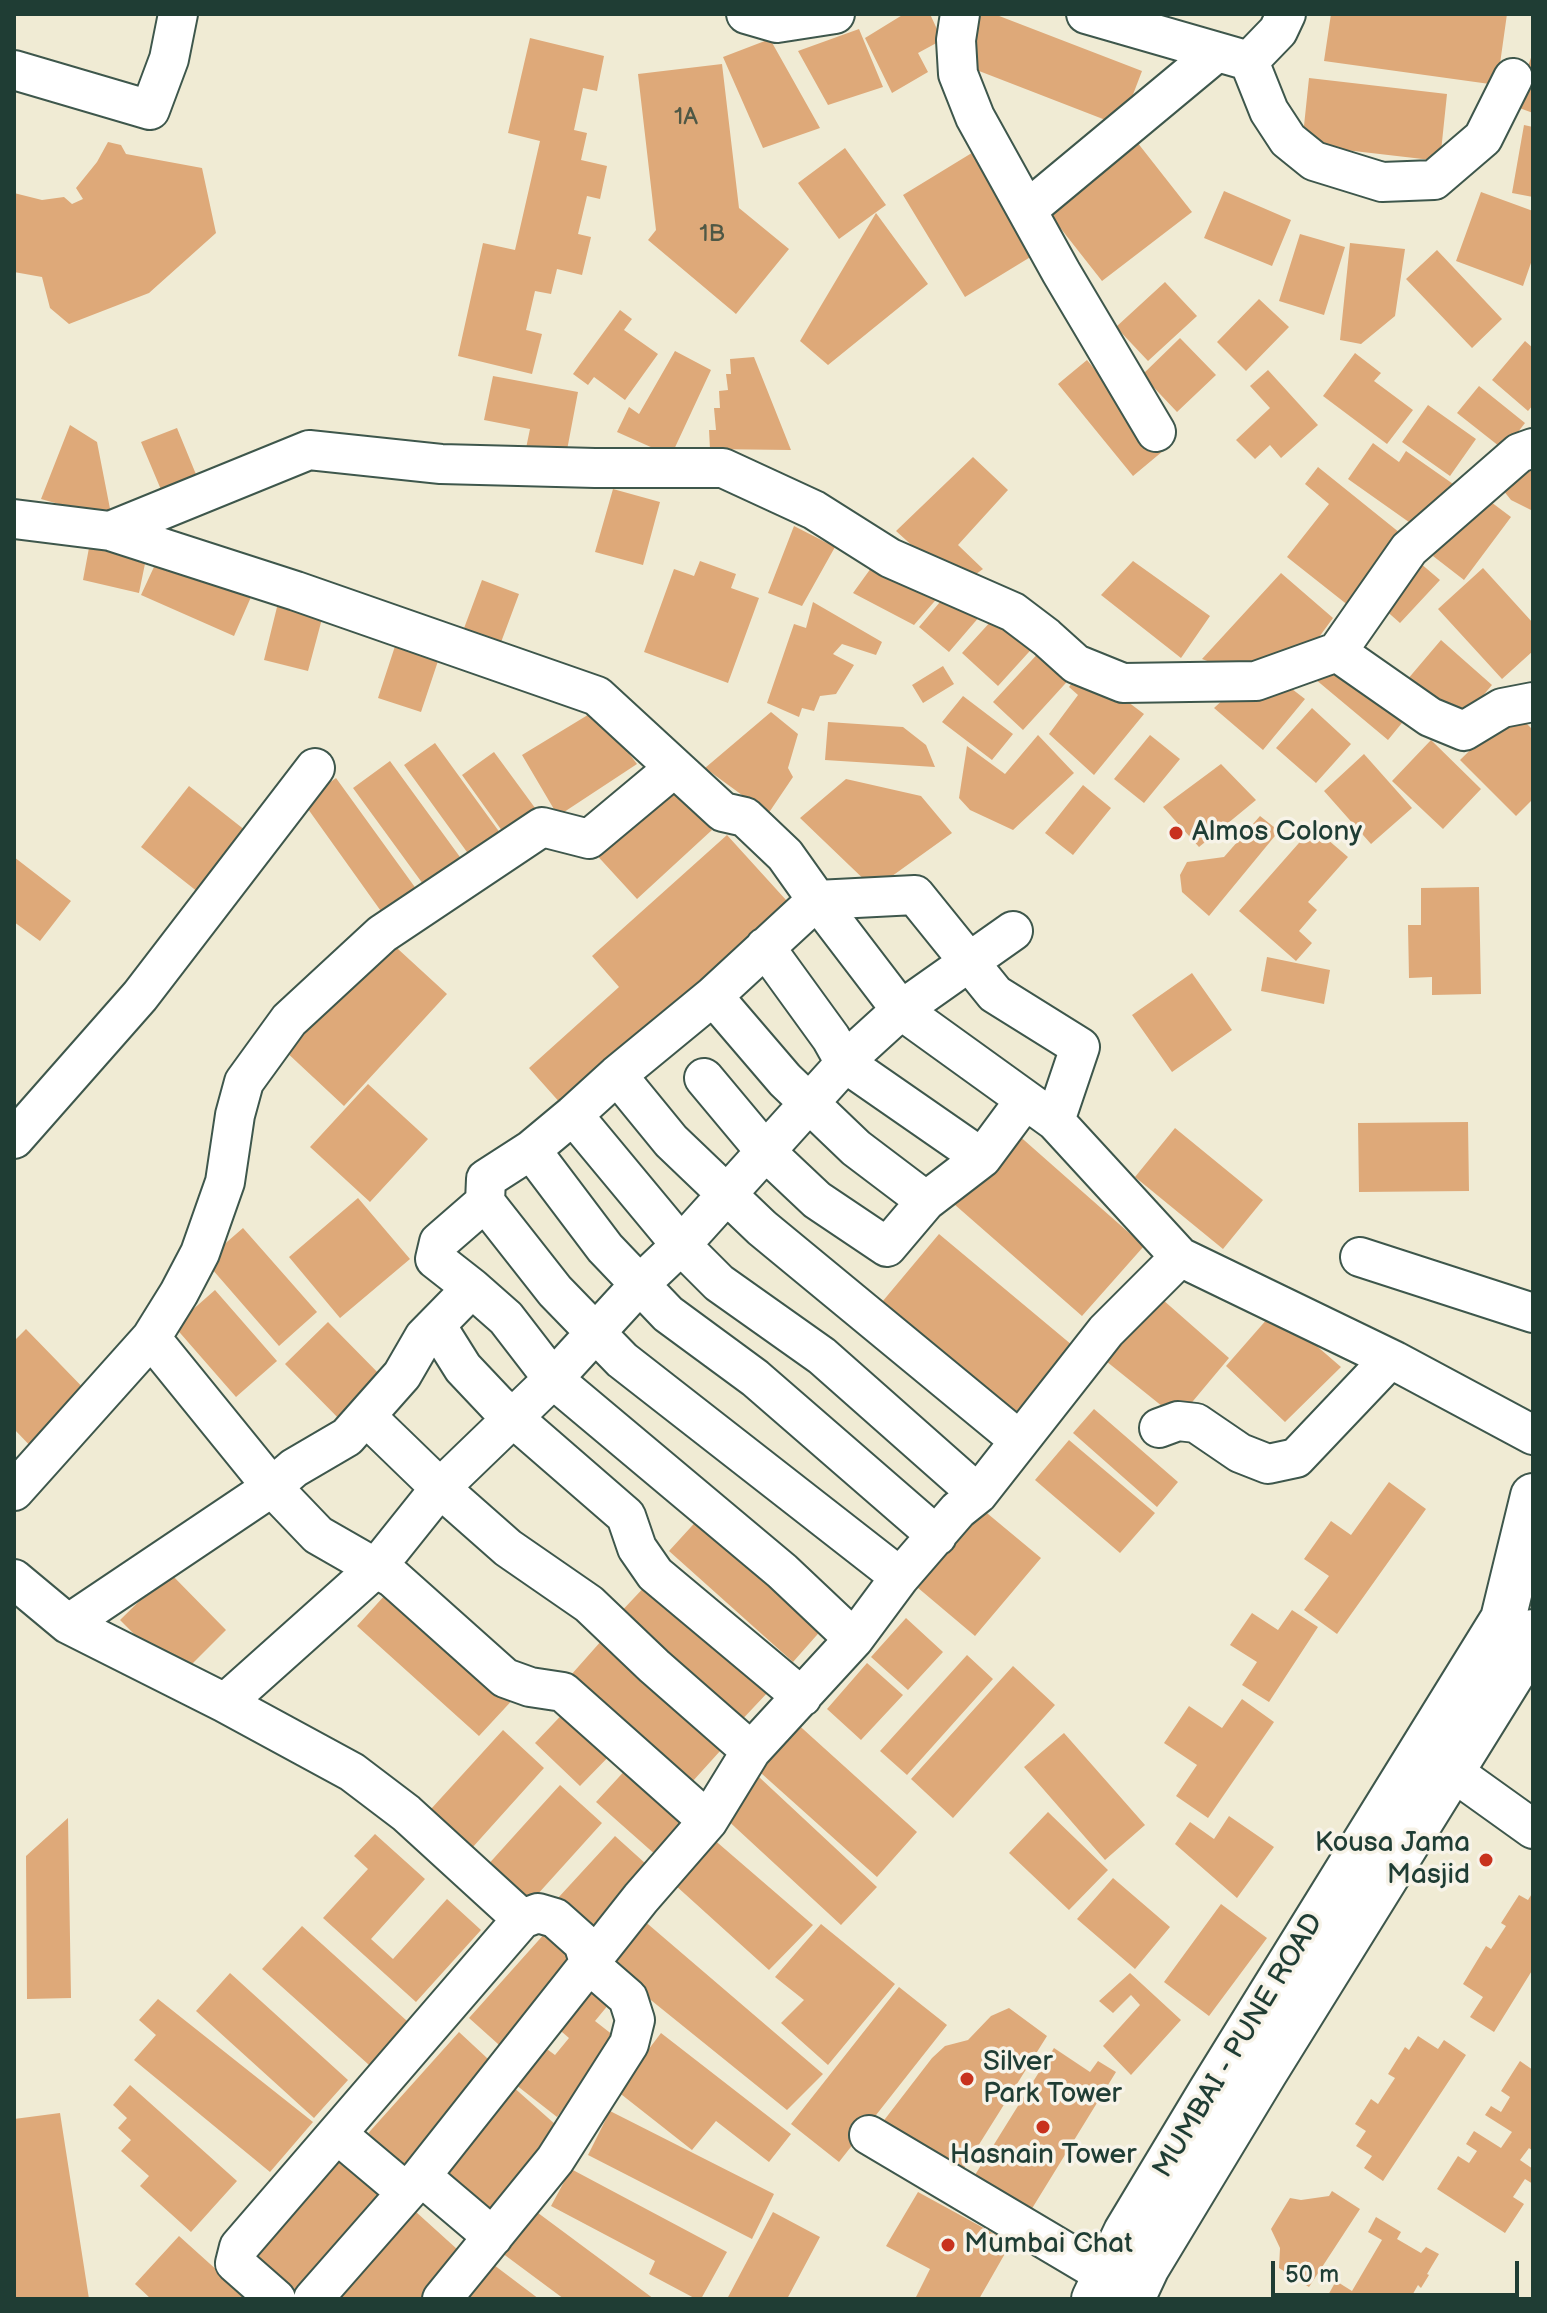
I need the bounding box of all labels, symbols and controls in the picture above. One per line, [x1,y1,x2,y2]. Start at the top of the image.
house number: 1A [674,104,698,132]
house number: 1B [699,221,725,249]
place label: Almos Colony [1192,816,1362,850]
marker: Almos Colony [1167,824,1185,842]
place label: Kousa Jama Masjid [1315,1827,1470,1893]
marker: Kousa Jama Masjid [1477,1851,1495,1869]
street label: MUMBAI - PUNE ROAD [1147,1908,1331,2184]
place label: Silver Park Tower [983,2046,1122,2112]
marker: Silver Park Tower [958,2070,976,2088]
marker: Hasnain Tower [1034,2118,1052,2136]
place label: Hasnain Tower [950,2139,1136,2173]
place label: Mumbai Chat [964,2228,1133,2262]
marker: Mumbai Chat [939,2236,957,2254]
scale bar [1275,2245,1523,2295]
text: 50 m [1285,2260,1339,2289]

